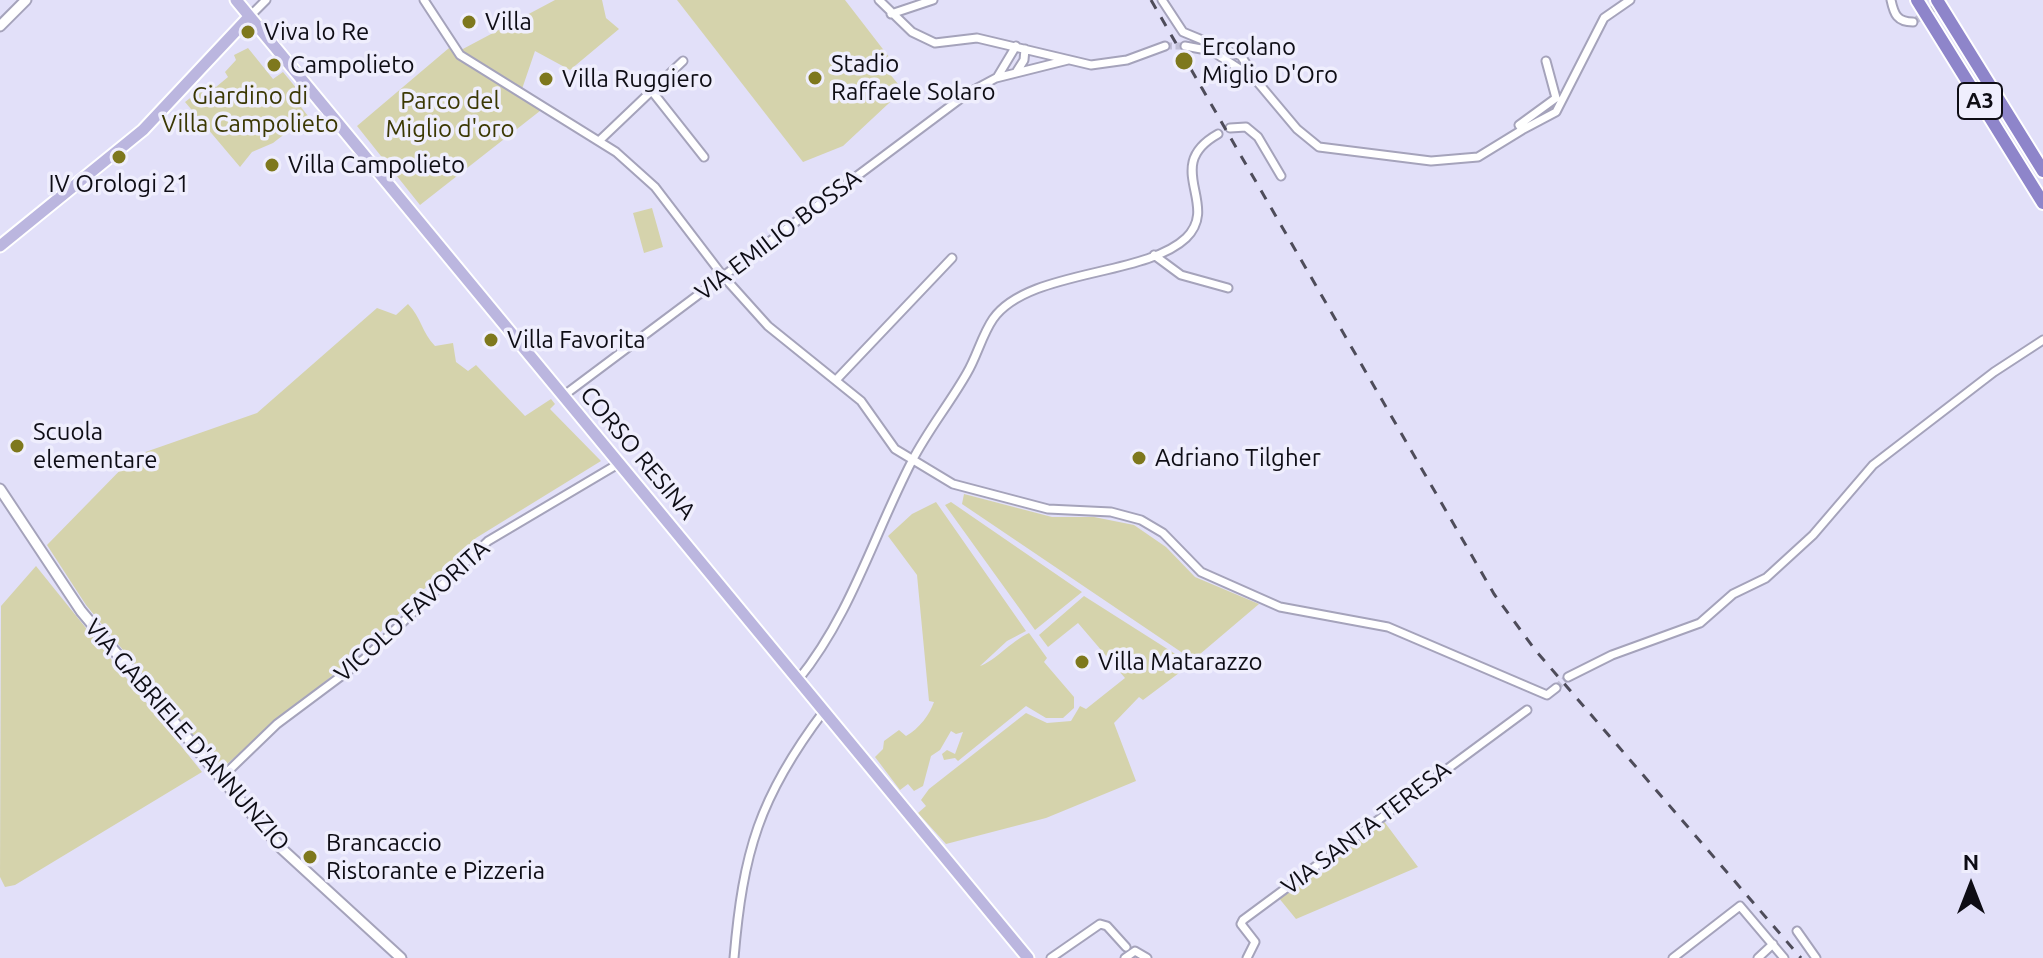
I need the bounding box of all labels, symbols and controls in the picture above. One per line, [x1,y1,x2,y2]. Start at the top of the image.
place label: Villa [485,8,532,36]
marker: Villa [460,13,478,31]
place label: Viva lo Re [264,18,369,46]
marker: Viva lo Re [239,23,257,41]
place label: Ercolano Miglio D'Oro [1202,33,1338,89]
place label: Stadio Raffaele Solaro [831,50,996,106]
marker: Ercolano Miglio D'Oro [1173,50,1195,72]
place label: Campolieto [290,51,415,79]
marker: Campolieto [265,56,283,74]
place label: Villa Ruggiero [562,65,713,93]
marker: Stadio Raffaele Solaro [806,69,824,87]
marker: Villa Ruggiero [537,70,555,88]
park label: Giardino di Villa Campolieto [162,82,338,138]
road number: A3 [1958,83,2002,119]
park label: Parco del Miglio d'oro [385,87,515,143]
marker: IV Orologi 21 [110,148,128,166]
place label: Villa Campolieto [288,151,465,179]
marker: Villa Campolieto [263,156,281,174]
street label: VIA EMILIO BOSSA [689,163,867,307]
place label: IV Orologi 21 [48,170,190,198]
place label: Villa Favorita [507,326,646,354]
marker: Villa Favorita [482,331,500,349]
street label: CORSO RESINA [574,381,702,525]
place label: Scuola elementare [33,418,157,474]
marker: Scuola elementare [8,437,26,455]
place label: Adriano Tilgher [1155,444,1321,472]
marker: Adriano Tilgher [1130,449,1148,467]
street label: VICOLO FAVORITA [329,534,495,688]
street label: VIA GABRIELE D'ANNUNZIO [79,613,295,857]
place label: Villa Matarazzo [1098,648,1262,676]
marker: Villa Matarazzo [1073,653,1091,671]
street label: VIA SANTA TERESA [1276,755,1456,901]
place label: Brancaccio Ristorante e Pizzeria [326,829,545,885]
north arrow [1931,846,2011,926]
marker: Brancaccio Ristorante e Pizzeria [301,848,319,866]
text: N [1963,849,1979,874]

